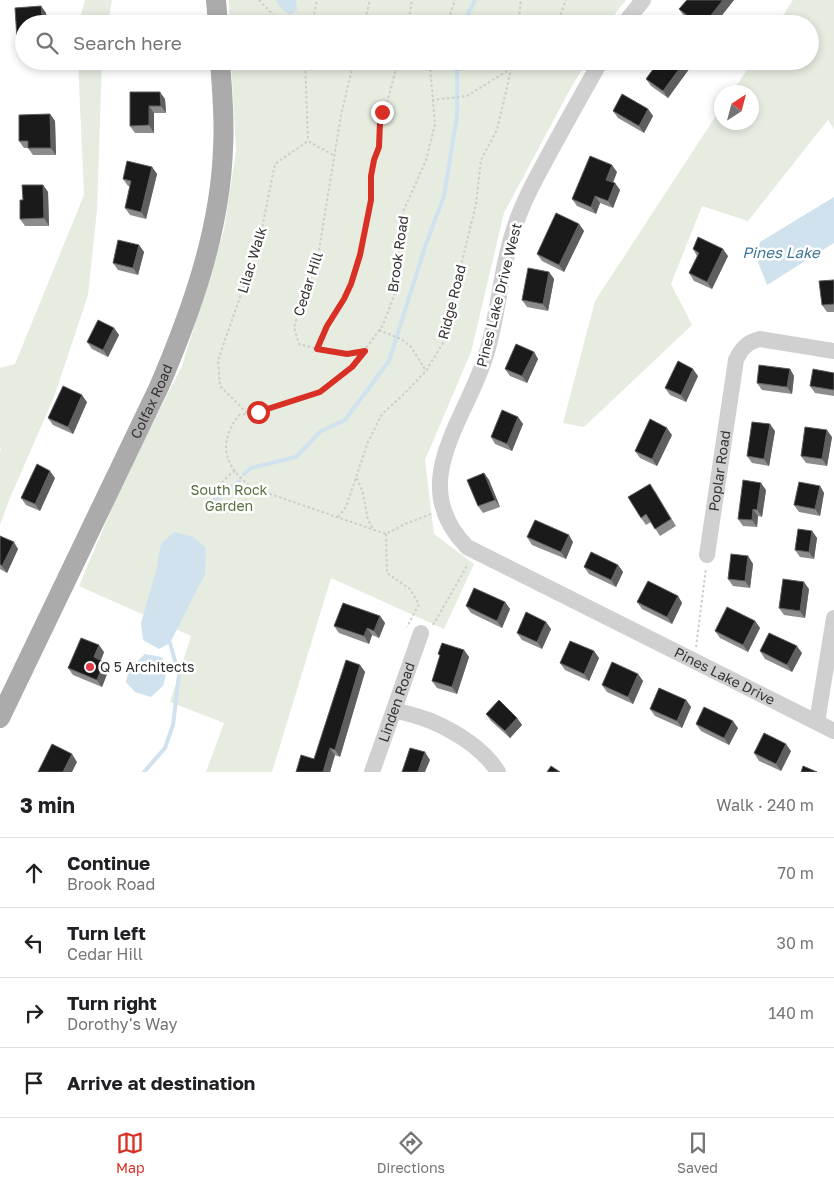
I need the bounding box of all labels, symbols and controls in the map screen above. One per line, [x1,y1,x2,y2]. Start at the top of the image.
search box [15,15,819,70]
icon: search [33,29,61,57]
text: Search here [73,31,182,54]
north arrow [714,85,759,130]
route end [371,101,394,124]
street label: Brook Road [384,215,411,293]
street label: Pines Lake Drive West [472,221,525,369]
street label: Lilac Walk [233,225,270,295]
water label: Pines Lake [742,243,821,261]
street label: Cedar Hill [289,250,326,318]
street label: Ridge Road [434,263,469,341]
street label: Colfax Road [126,361,176,441]
route start [247,401,270,424]
street label: Poplar Road [705,429,733,513]
park label: South Rock Garden [191,481,268,514]
street label: Pines Lake Drive [672,643,778,708]
place label: Q 5 Architects [100,658,195,675]
street label: Linden Road [374,660,418,744]
marker: Q 5 Architects [84,661,96,673]
text: 3 min [20,792,75,818]
text: Walk · 240 m [716,795,814,815]
text: Continue [67,851,150,874]
icon: ahead [20,859,48,887]
text: 70 m [777,863,814,883]
text: Brook Road [67,874,155,894]
text: Turn left [67,921,146,944]
icon: left [20,929,48,957]
text: 30 m [777,933,814,953]
text: Cedar Hill [67,944,143,964]
text: Turn right [67,991,157,1014]
icon: right [20,999,48,1027]
text: 140 m [768,1003,814,1023]
text: Dorothy's Way [67,1014,177,1034]
icon: arrive [20,1069,48,1097]
text: Arrive at destination [67,1071,255,1094]
tab: Map [116,1129,145,1176]
tab: Directions [377,1129,445,1176]
tab: Saved [677,1129,718,1176]

